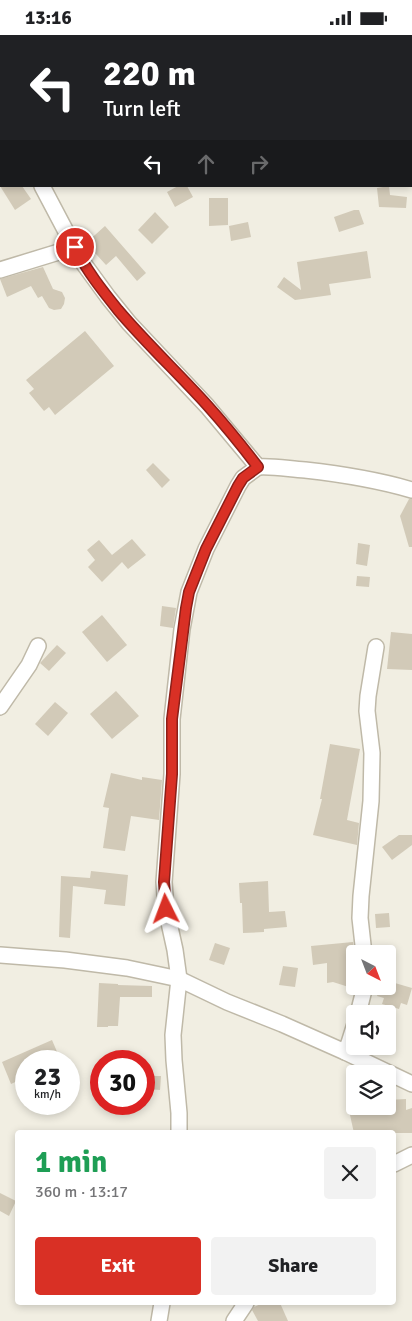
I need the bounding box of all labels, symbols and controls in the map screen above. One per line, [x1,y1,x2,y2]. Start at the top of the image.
text: 13:16 [25,6,72,30]
text: 220 m [103,52,196,95]
icon: left [20,55,85,120]
text: Turn left [103,95,181,122]
icon: left [139,150,167,178]
icon: ahead [192,150,220,178]
icon: right [245,150,273,178]
pin [54,226,96,268]
icon: arrive [61,233,89,261]
position arrow [139,882,191,934]
north arrow [346,945,396,995]
map controls [346,945,396,1115]
button: sound [346,1005,396,1055]
speed limit sign: 30 [90,1050,155,1115]
text: 23 [34,1061,61,1092]
button: layers [346,1065,396,1115]
text: km/h [34,1087,61,1102]
text: 1 min [35,1144,107,1181]
button: close [324,1147,376,1199]
text: 360 m · 13:17 [35,1182,128,1202]
button: Exit [35,1237,201,1295]
button: Share [211,1237,376,1295]

